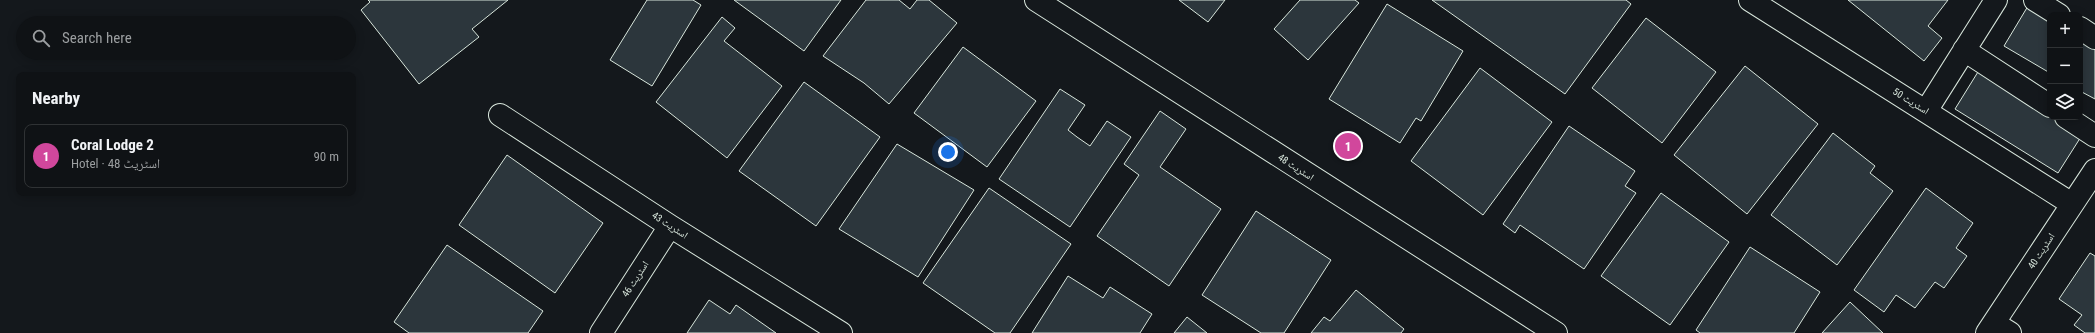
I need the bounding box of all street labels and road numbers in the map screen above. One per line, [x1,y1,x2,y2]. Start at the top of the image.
street label: اسٹریٹ 50 [1891,86,1931,117]
street label: اسٹریٹ 48 [1276,151,1316,183]
street label: اسٹریٹ 43 [650,209,690,241]
street label: اسٹریٹ 40 [2025,231,2057,271]
street label: اسٹریٹ 46 [619,259,651,299]

